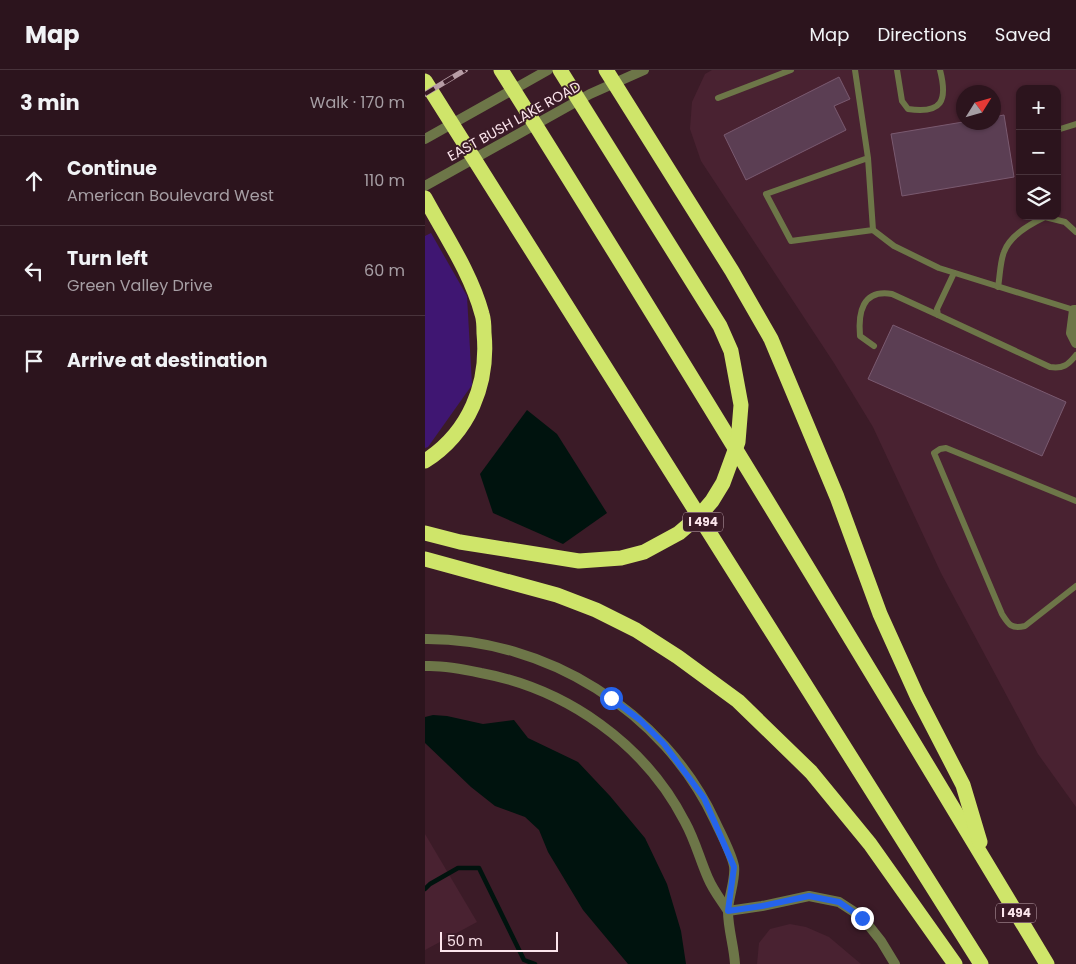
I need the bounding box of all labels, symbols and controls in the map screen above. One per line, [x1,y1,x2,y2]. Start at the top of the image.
text: Map [25,18,80,51]
text: Map [810,22,849,47]
text: Directions [877,22,967,47]
text: Saved [995,22,1051,47]
street label: EAST BUSH LAKE ROAD [444,76,584,166]
north arrow [956,85,1001,130]
map controls [1016,85,1061,220]
button: + [1016,85,1061,130]
text: 3 min [20,88,80,117]
text: Walk · 170 m [310,91,405,114]
button: − [1016,130,1061,175]
text: Continue [67,155,157,182]
icon: ahead [20,167,48,195]
text: 110 m [364,169,405,192]
button: layers [1016,175,1061,220]
text: American Boulevard West [67,184,274,207]
text: Turn left [67,245,148,272]
icon: left [20,257,48,285]
text: 60 m [364,259,405,282]
text: Green Valley Drive [67,274,213,297]
icon: arrive [20,347,48,375]
text: Arrive at destination [67,347,268,374]
road number: I 494 [683,512,723,532]
route start [600,687,623,710]
road number: I 494 [996,904,1036,922]
route end [851,907,874,930]
scale bar [440,929,557,952]
text: 50 m [447,931,483,951]

